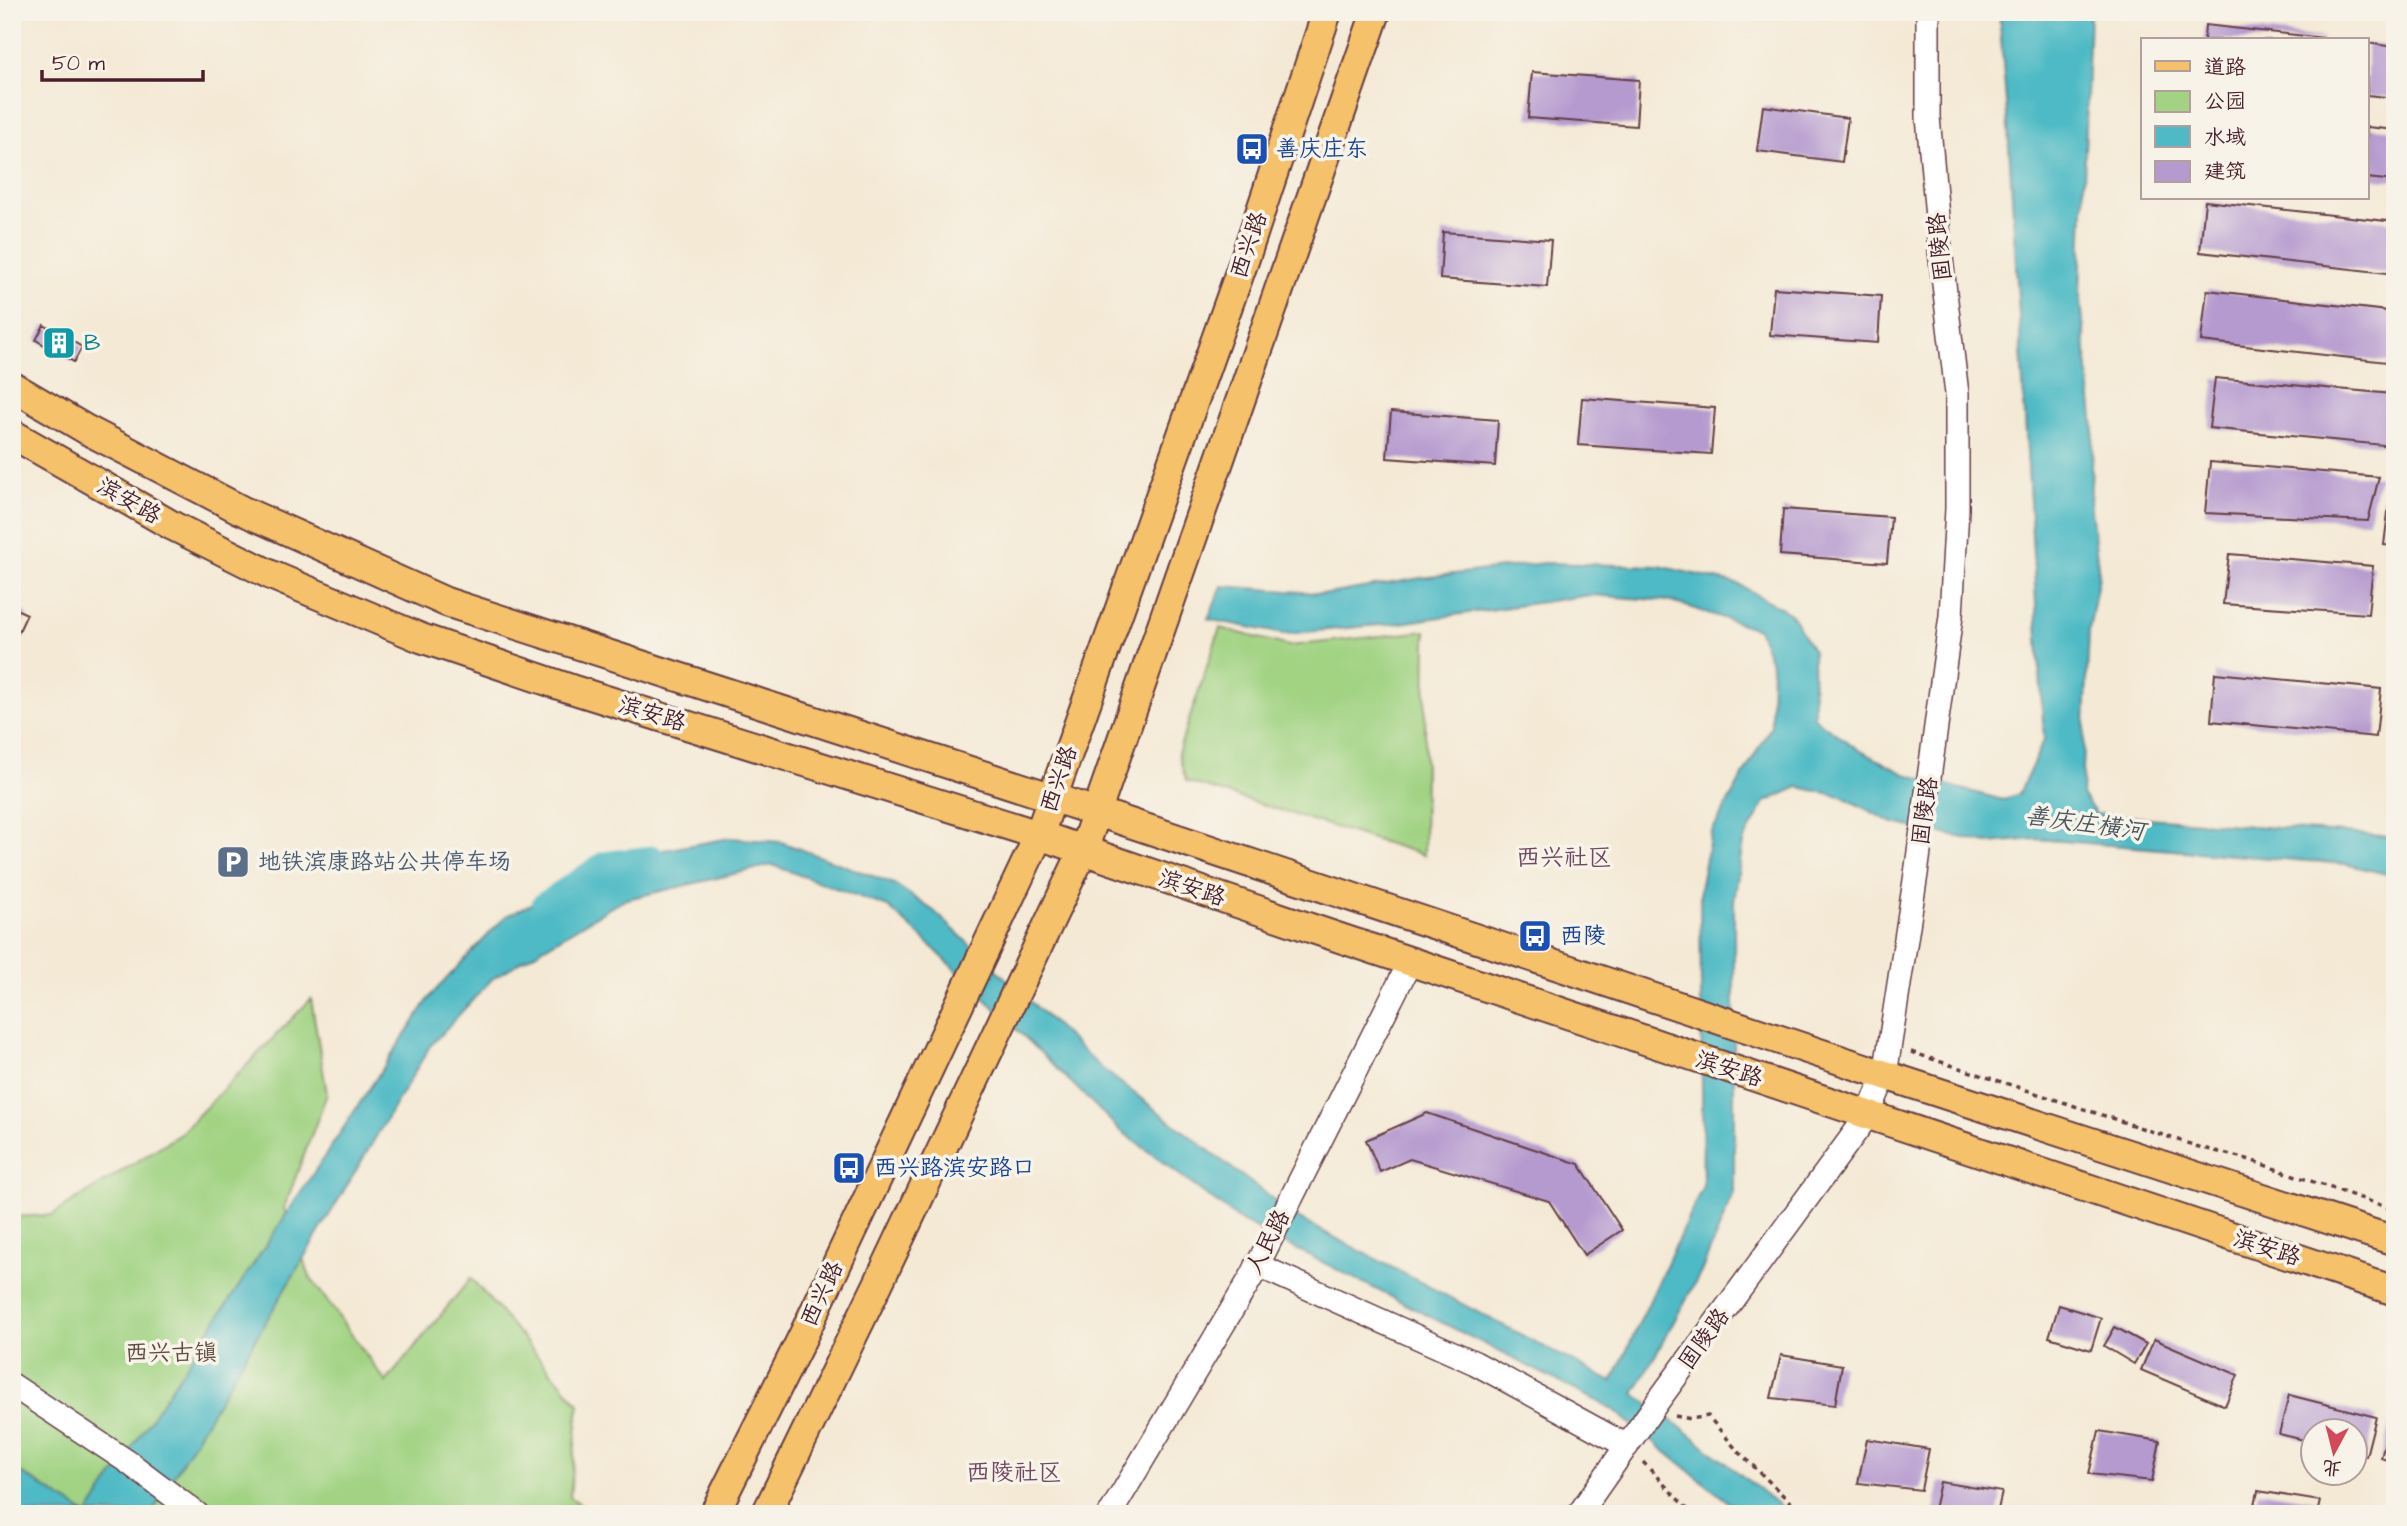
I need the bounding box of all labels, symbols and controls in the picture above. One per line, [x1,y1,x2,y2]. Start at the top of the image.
scale bar [42,38,203,82]
legend [2141,38,2368,200]
text: 50 m [52,49,106,78]
text: 道路 [2204,53,2246,82]
text: 公园 [2204,87,2246,116]
text: 水域 [2204,123,2246,152]
bus stop icon: 善庆庄东 [1233,130,1271,168]
place label: 善庆庄东 [1276,133,1368,165]
text: 建筑 [2204,157,2246,186]
street label: 西兴路 [1223,207,1275,283]
street label: 固陵路 [1920,211,1960,283]
building icon: B [40,324,78,362]
place label: B [84,327,100,359]
street label: 滨安路 [91,470,167,532]
street label: 滨安路 [614,689,690,739]
street label: 西兴路 [1033,741,1085,817]
street label: 固陵路 [1904,775,1946,847]
water label: 善庆庄横河 [2023,799,2151,850]
district label: 西兴社区 [1516,841,1612,875]
parking icon: 地铁滨康路站公共停车场 [214,843,252,881]
place label: 地铁滨康路站公共停车场 [258,846,511,878]
street label: 滨安路 [1154,862,1230,914]
bus stop icon: 西陵 [1516,917,1554,955]
place label: 西陵 [1560,920,1606,952]
street label: 滨安路 [1691,1043,1767,1095]
bus stop icon: 西兴路滨安路口 [830,1149,868,1187]
place label: 西兴路滨安路口 [874,1152,1035,1184]
street label: 人民路 [1238,1204,1298,1280]
street label: 滨安路 [2229,1222,2305,1274]
street label: 西兴路 [793,1256,851,1332]
street label: 固陵路 [1671,1302,1737,1376]
park label: 西兴古镇 [125,1337,217,1369]
north arrow [2298,1418,2368,1488]
text: 北 [2321,1453,2343,1482]
district label: 西陵社区 [966,1456,1062,1490]

